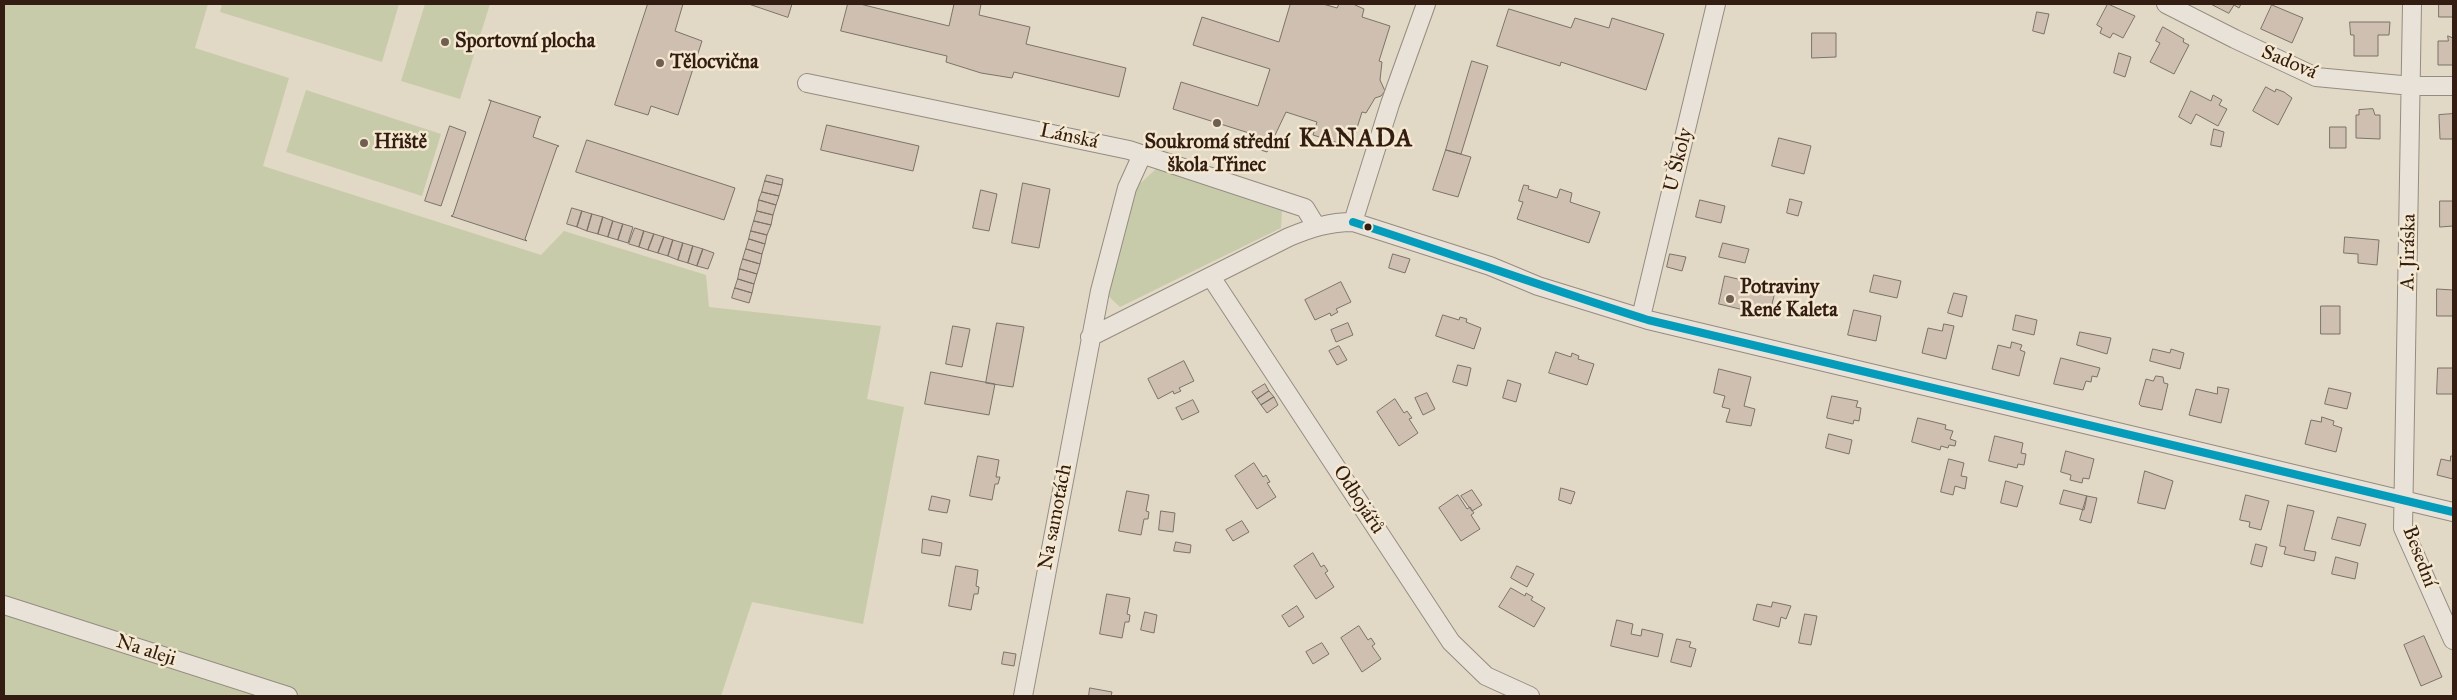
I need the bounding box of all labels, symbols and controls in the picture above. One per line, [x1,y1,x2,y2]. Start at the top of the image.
place label: Sportovní plocha [455,30,595,54]
marker: Sportovní plocha [439,36,451,48]
street label: Sadová [2258,41,2320,85]
place label: Tělocvična [670,51,758,75]
marker: Tělocvična [654,57,666,69]
marker: Soukromá střední škola Třinec [1211,117,1223,129]
street label: Lánská [1038,119,1100,155]
district label: KANADA [1298,125,1414,155]
street label: U Školy [1659,125,1699,195]
place label: Hřiště [374,131,427,155]
place label: Soukromá střední škola Třinec [1144,131,1290,178]
marker: Hřiště [358,137,370,149]
street label: A. Jiráska [2396,214,2422,290]
unlabelled marker [1363,222,1373,232]
place label: Potraviny René Kaleta [1740,276,1838,323]
marker: Potraviny René Kaleta [1724,293,1736,305]
street label: Odbojářů [1327,461,1389,539]
street label: Na samotách [1034,462,1078,572]
street label: Besední [2396,523,2442,591]
street label: Na aleji [113,630,179,672]

